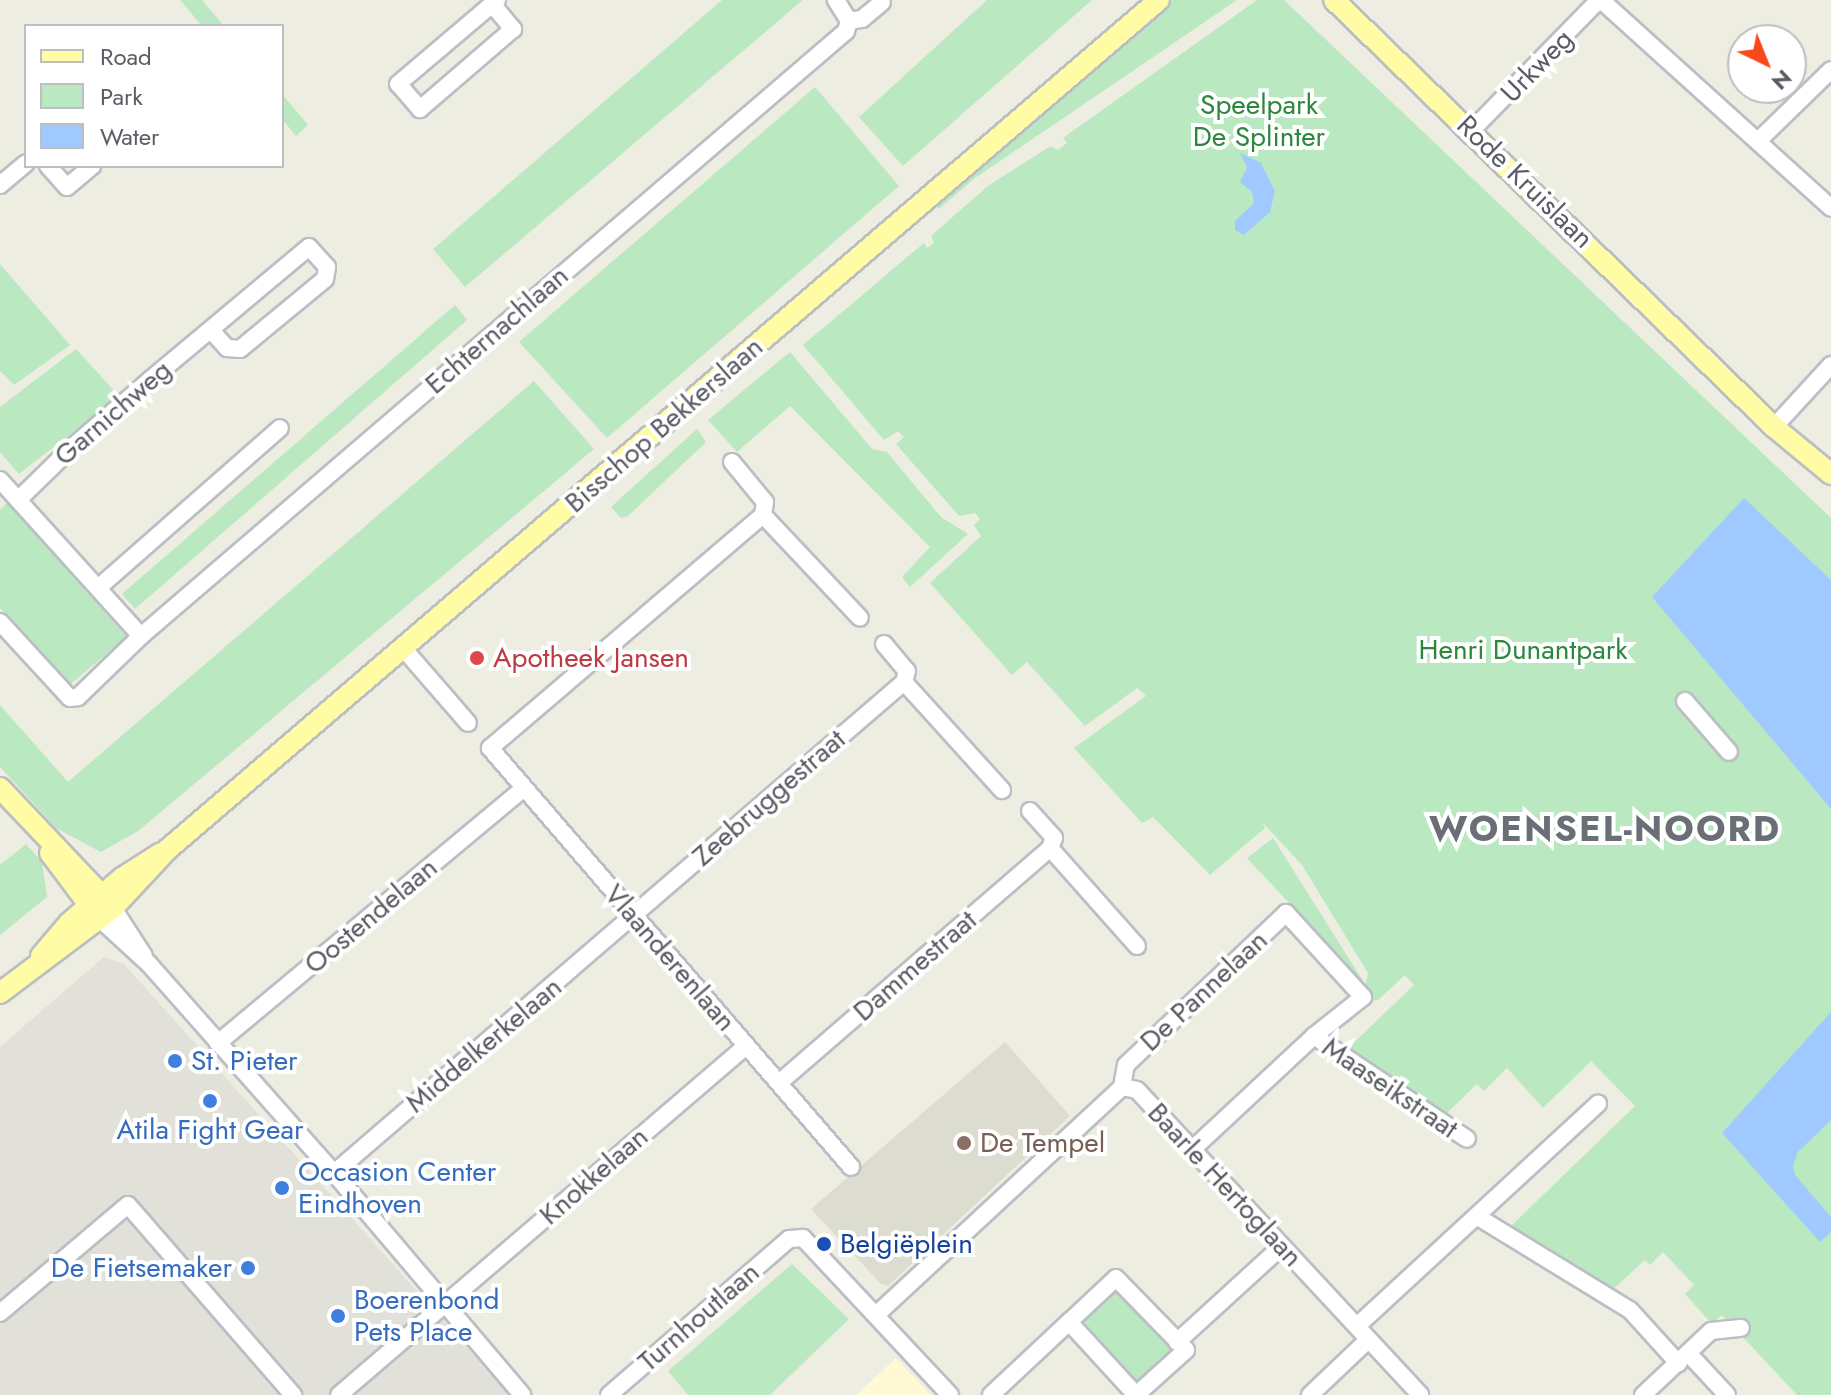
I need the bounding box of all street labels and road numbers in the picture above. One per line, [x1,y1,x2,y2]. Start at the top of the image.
street label: Urkweg [1494,22,1580,110]
street label: Rode Kruislaan [1450,109,1600,255]
street label: Echternachlaan [419,259,575,401]
street label: Bisschop Bekkerslaan [558,330,770,520]
street label: Garnichweg [48,353,178,473]
street label: Zeebruggestraat [686,723,852,873]
street label: Oostendelaan [298,851,444,981]
street label: Vlaanderenlaan [597,878,743,1038]
street label: Dammestraat [847,904,983,1028]
street label: De Pannelaan [1133,924,1275,1058]
street label: Middelkerkelaan [399,970,569,1120]
street label: Maaseikstraat [1316,1030,1464,1146]
street label: Baarle Hertoglaan [1141,1096,1309,1274]
street label: Knokkelaan [533,1120,655,1232]
street label: Turnhoutlaan [632,1255,766,1379]

